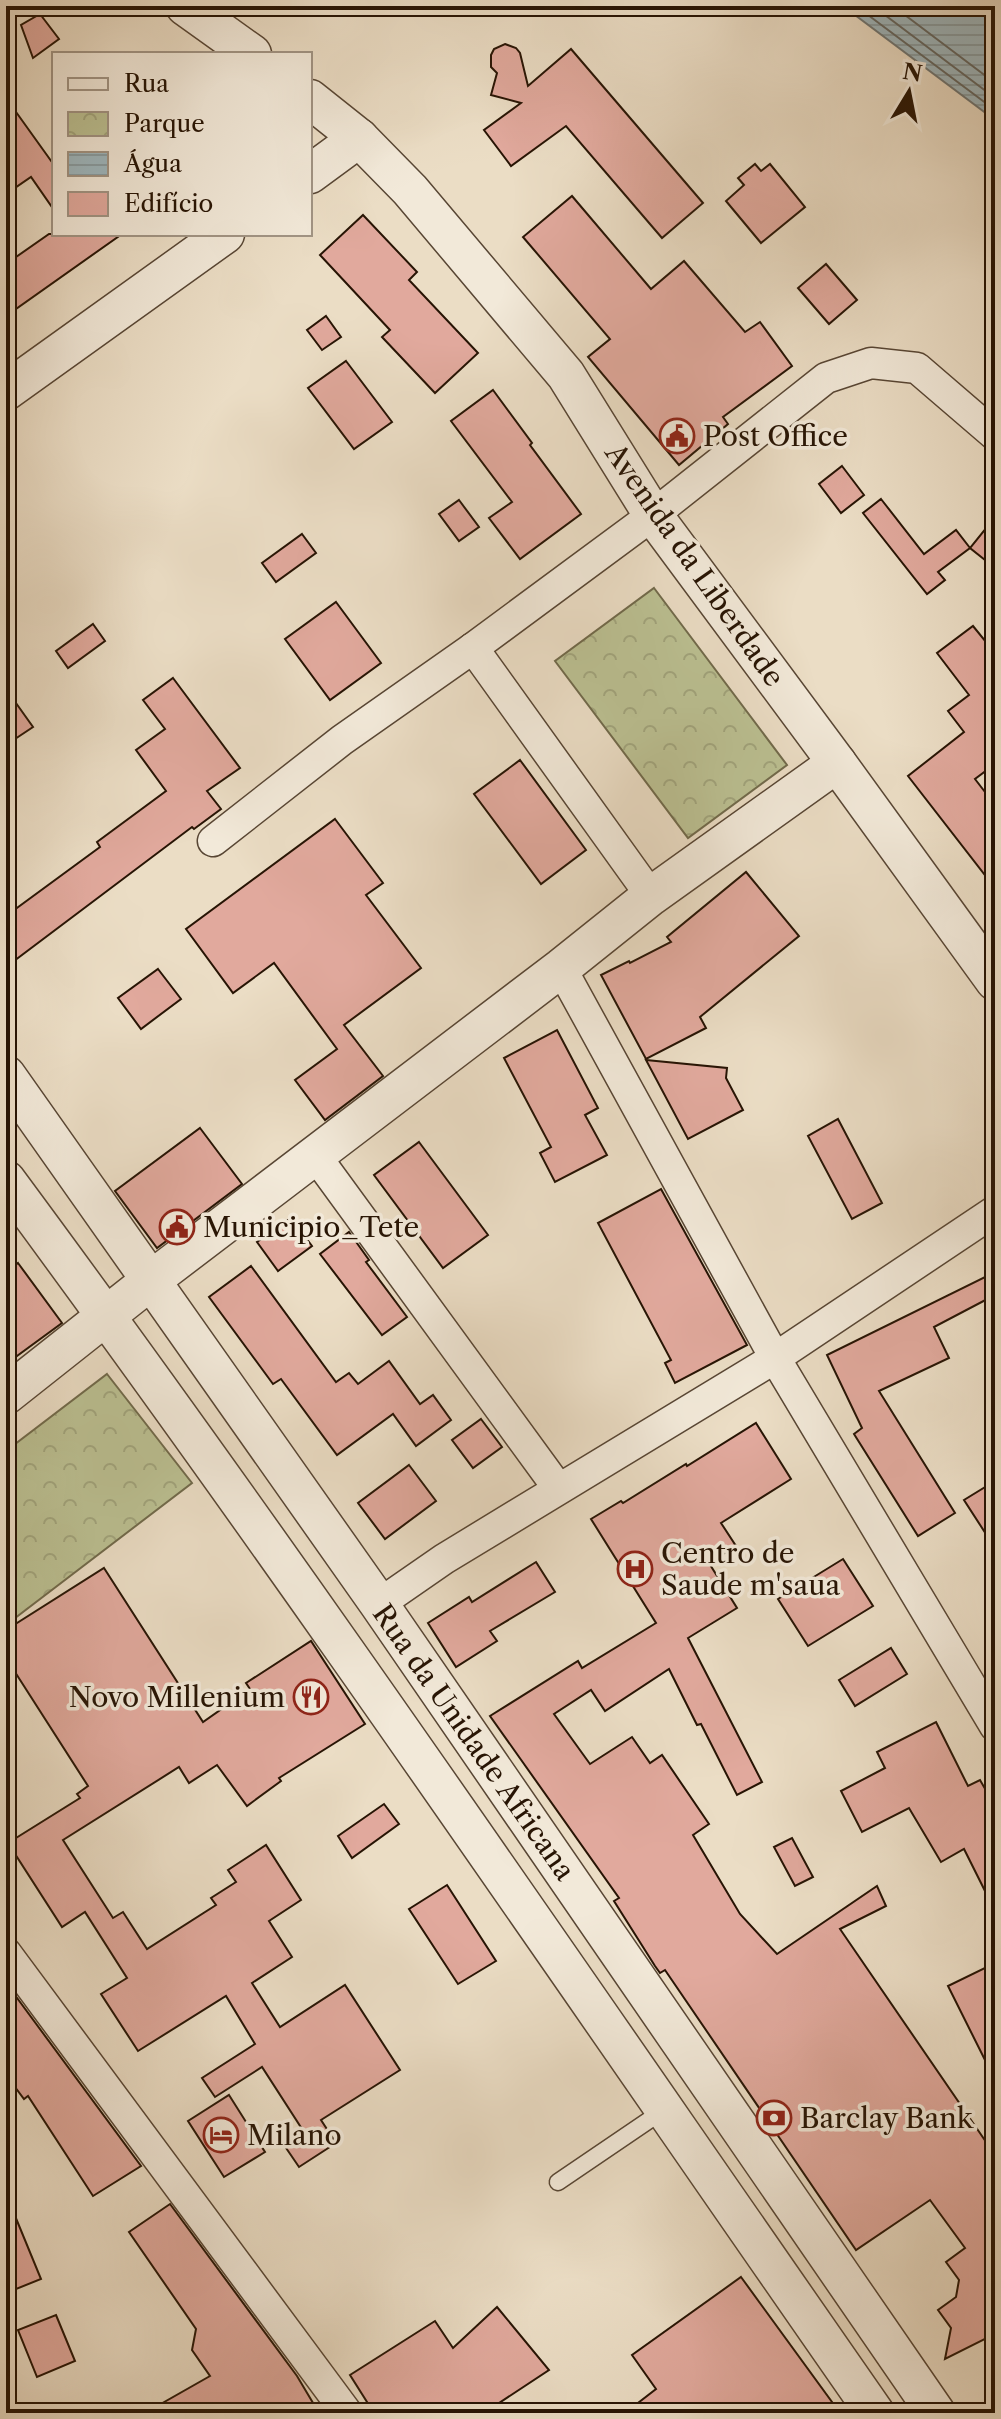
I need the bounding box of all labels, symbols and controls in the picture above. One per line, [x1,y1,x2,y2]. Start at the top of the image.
legend [52,52,312,236]
north arrow [869,52,949,132]
text: N [901,58,924,88]
text: Rua [124,69,169,98]
text: Parque [124,109,205,138]
text: Água [123,149,182,178]
text: Edifício [124,189,213,218]
public building icon: Post Office [658,417,696,455]
place label: Post Office [703,419,848,453]
street label: Avenida da Liberdade [598,436,792,693]
public building icon: Municipio_Tete [158,1208,196,1246]
place label: Municipio_Tete [203,1210,419,1244]
place label: Centro de Saude m'saua [661,1536,841,1602]
hospital icon: Centro de Saude m'saua [616,1550,654,1588]
street label: Rua da Unidade Africana [366,1597,582,1887]
restaurant icon: Novo Millenium [292,1678,330,1716]
place label: Novo Millenium [69,1680,285,1714]
bank icon: Barclay Bank [755,2099,793,2137]
place label: Barclay Bank [800,2101,975,2135]
hotel icon: Milano [202,2116,240,2154]
place label: Milano [247,2118,342,2152]

